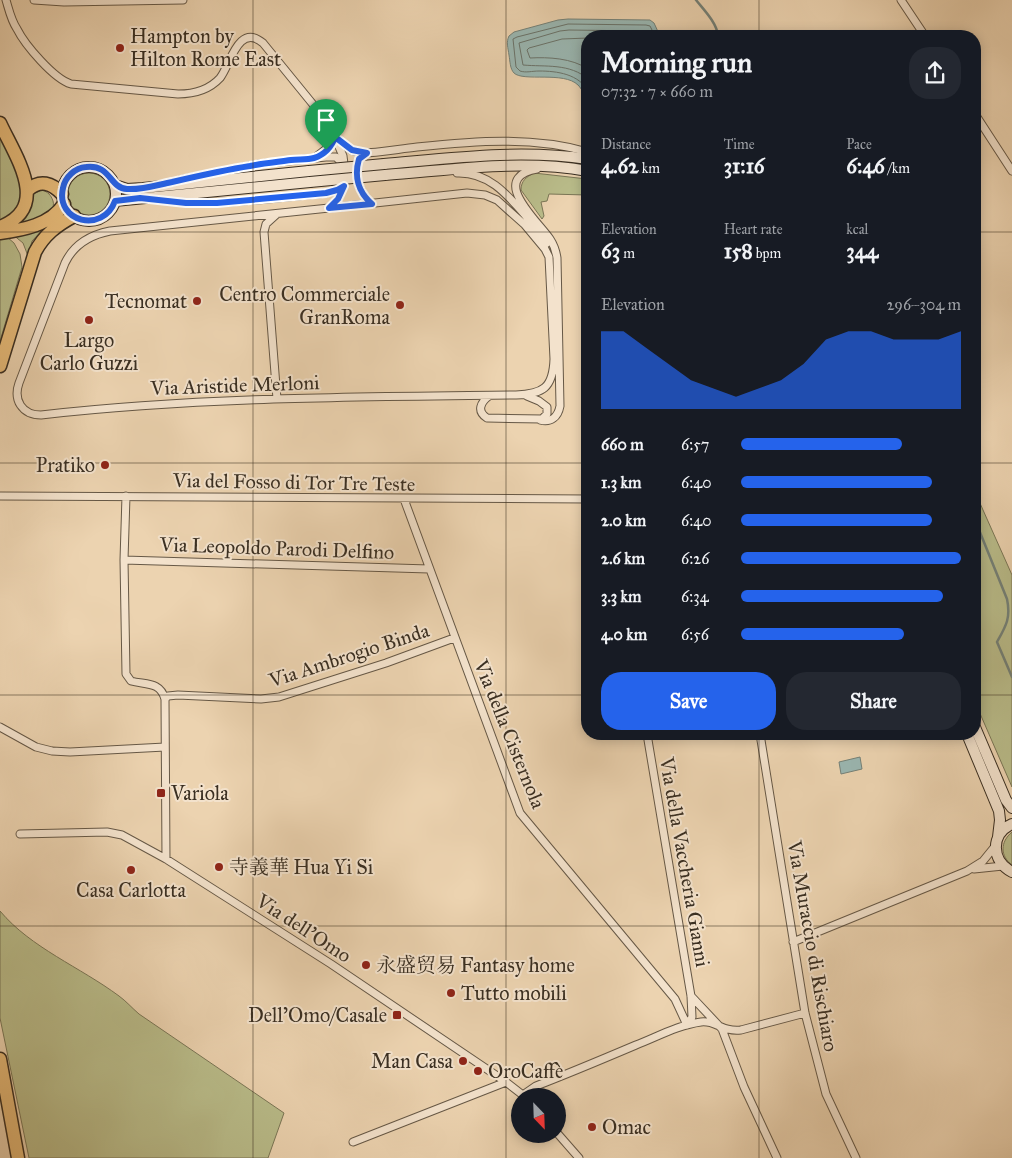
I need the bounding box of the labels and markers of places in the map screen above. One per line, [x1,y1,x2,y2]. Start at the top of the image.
place label: Hampton by Hilton Rome East [130,24,281,71]
marker: Hampton by Hilton Rome East [114,42,126,54]
pin [305,99,347,150]
place label: Centro Commerciale GranRoma [219,282,391,329]
place label: Tecnomat [105,289,187,313]
marker: Tecnomat [191,295,203,307]
marker: Centro Commerciale GranRoma [394,299,406,311]
marker: Largo Carlo Guzzi [83,314,95,326]
place label: Largo Carlo Guzzi [40,328,139,375]
place label: Pratiko [36,453,95,477]
marker: Pratiko [99,459,111,471]
place label: Variola [170,781,229,805]
marker: Variola [155,787,167,799]
place label: 寺義華 Hua Yi Si [229,855,374,879]
marker: 寺義華 Hua Yi Si [213,861,225,873]
marker: Casa Carlotta [125,864,137,876]
place label: Casa Carlotta [76,878,186,902]
place label: 永盛贸易 Fantasy home [376,953,575,977]
marker: 永盛贸易 Fantasy home [360,959,372,971]
place label: Tutto mobili [461,981,567,1005]
marker: Tutto mobili [445,987,457,999]
place label: Dell'Omo/Casale [248,1003,387,1027]
marker: Dell'Omo/Casale [391,1009,403,1021]
place label: Man Casa [371,1049,454,1073]
marker: Man Casa [457,1055,469,1067]
place label: OroCaffè [488,1059,563,1083]
marker: OroCaffè [472,1065,484,1077]
place label: Omac [602,1115,651,1139]
marker: Omac [586,1121,598,1133]

